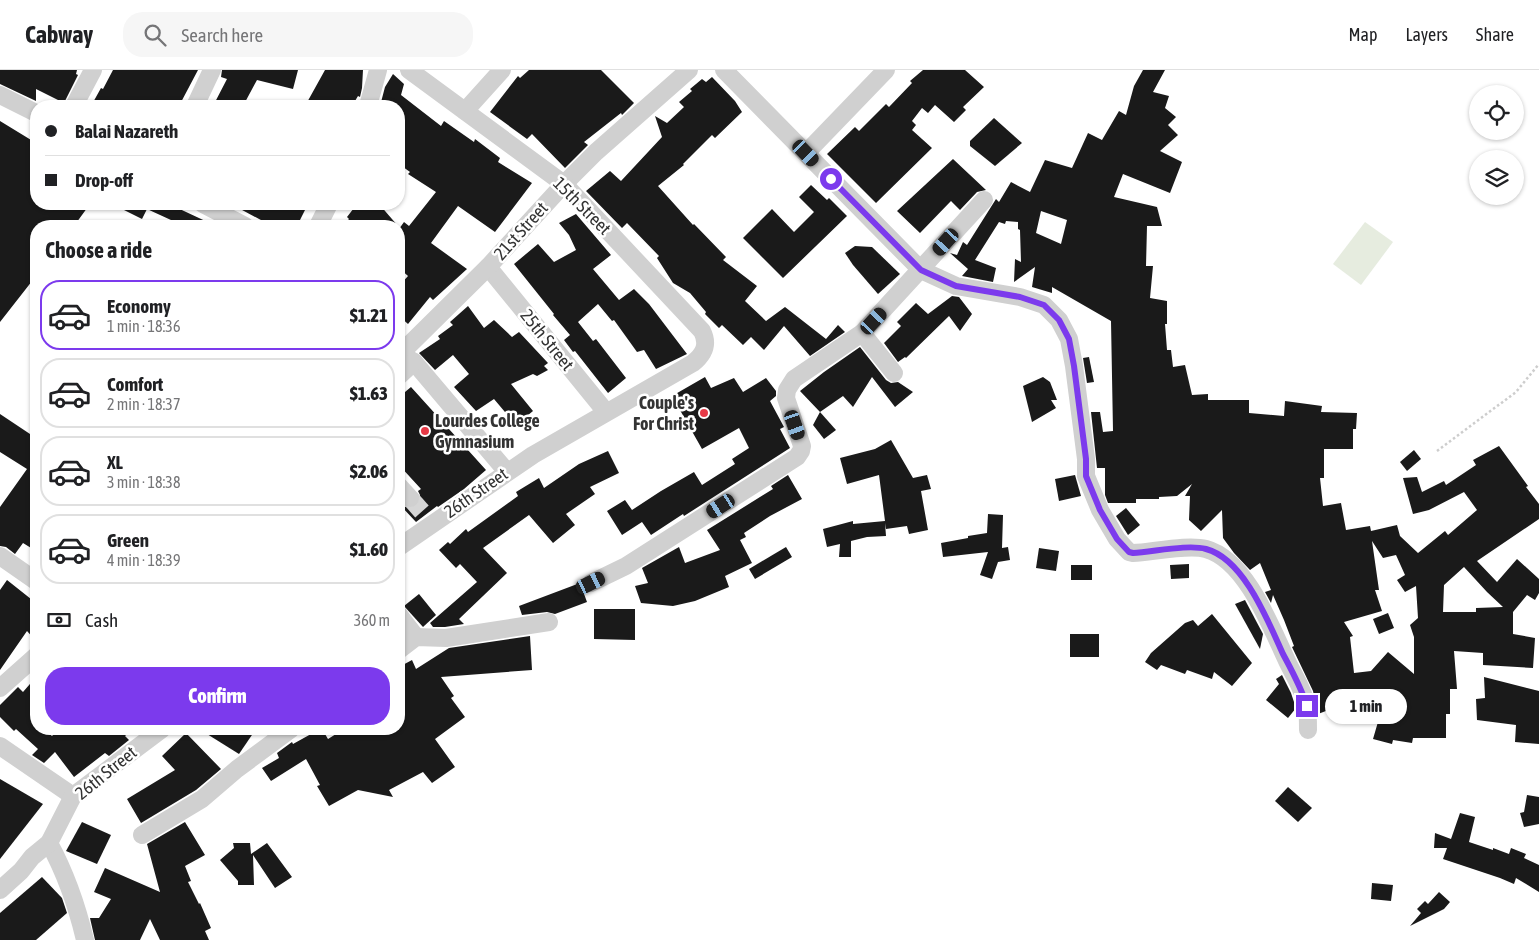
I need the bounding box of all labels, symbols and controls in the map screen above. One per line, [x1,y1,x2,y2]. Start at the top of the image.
search box [123,12,473,57]
text: Cabway [25,21,93,48]
icon: search [141,21,169,49]
text: Search here [181,24,263,46]
text: Map [1348,24,1377,45]
text: Layers [1405,24,1448,45]
text: Share [1476,24,1514,45]
map controls [1469,85,1524,205]
button: locate [1469,85,1524,140]
text: Balai Nazareth [75,120,178,142]
car [790,137,821,169]
button: layers [1469,150,1524,205]
route start [820,168,842,190]
text: Drop-off [75,169,133,191]
street label: 15th Street [549,172,616,239]
street label: 21st Street [489,197,552,264]
car [930,226,961,258]
text: Choose a ride [45,237,152,263]
icon: car [47,293,92,338]
text: Economy [107,295,171,317]
text: $1.21 [350,304,388,326]
street label: 25th Street [516,305,578,375]
car [858,305,889,337]
text: 1 min · 18:36 [107,317,180,335]
icon: car [47,371,92,416]
text: Comfort [107,373,163,395]
text: $1.63 [350,382,388,404]
place label: Couple's For Christ [633,392,695,434]
text: 2 min · 18:37 [107,395,180,413]
marker: Couple's For Christ [698,407,710,419]
car [783,408,806,442]
place label: Lourdes College Gymnasium [435,410,540,452]
marker: Lourdes College Gymnasium [419,425,431,437]
icon: car [47,449,92,494]
text: XL [107,451,123,473]
text: $2.06 [350,460,388,482]
street label: 26th Street [440,463,512,522]
text: 3 min · 18:38 [107,473,180,491]
car [704,492,737,520]
icon: car [47,527,92,572]
text: Green [107,529,149,551]
text: $1.60 [350,538,388,560]
text: 4 min · 18:39 [107,551,180,569]
car [574,570,607,596]
icon: cash [45,606,73,634]
text: Cash [85,609,118,631]
text: 360 m [354,611,390,629]
button: Confirm [45,667,390,725]
callout: 1 min [1324,688,1407,724]
route end [1296,695,1318,717]
text: 1 min [1350,697,1382,715]
street label: 26th Street [71,742,141,804]

